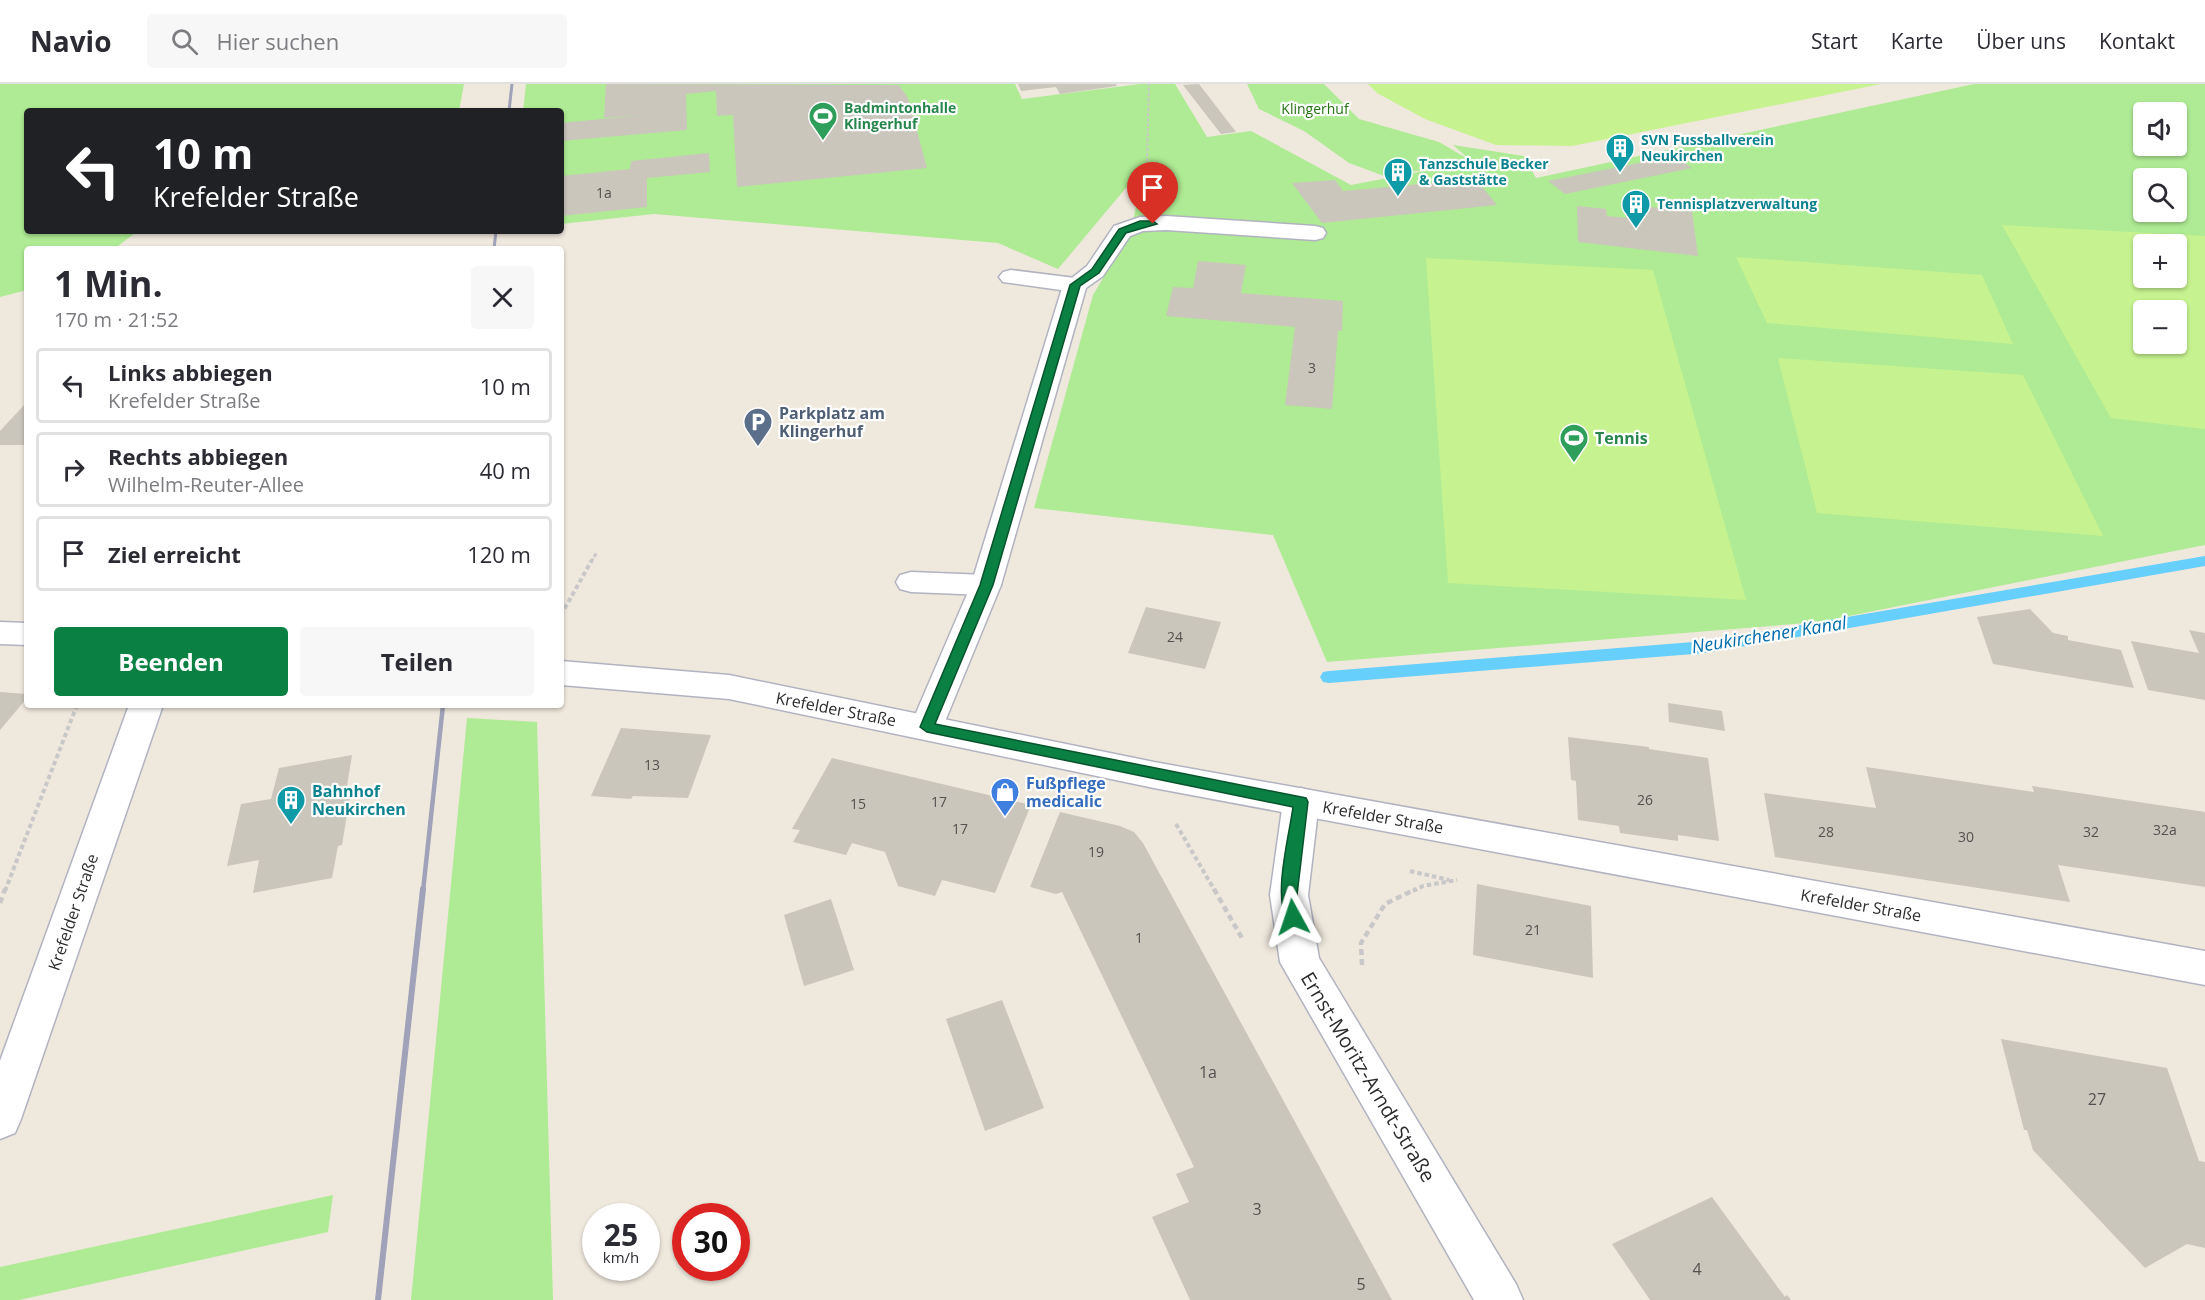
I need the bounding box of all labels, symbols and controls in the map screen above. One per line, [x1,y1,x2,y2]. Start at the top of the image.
search box [147,14,567,68]
text: Navio [30,22,111,60]
icon: search [168,25,201,58]
text: Hier suchen [216,26,339,56]
text: Start [1811,27,1858,55]
text: Karte [1891,27,1943,55]
text: Über uns [1976,27,2066,55]
text: Kontakt [2099,27,2175,55]
place label: Badmintonhalle Klingerhuf [844,98,956,133]
park label: Klingerhuf [1281,99,1350,118]
sports icon: Badmintonhalle Klingerhuf [807,100,839,142]
map controls [2133,102,2187,354]
button: sound [2133,102,2187,156]
text: 10 m [153,124,253,181]
place label: SVN Fussballverein Neukirchen [1641,130,1774,165]
icon: left [54,132,132,210]
building icon: SVN Fussballverein Neukirchen [1604,132,1636,174]
place label: Tanzschule Becker & Gaststätte [1419,154,1549,189]
building icon: Tanzschule Becker & Gaststätte [1382,156,1414,198]
pin [1127,162,1178,224]
button: search [2133,168,2187,222]
icon: arrive [1136,171,1169,204]
text: Krefelder Straße [153,178,359,215]
house number: 1a [596,183,612,202]
building icon: Tennisplatzverwaltung [1620,188,1652,230]
place label: Tennisplatzverwaltung [1657,194,1817,213]
button: + [2133,234,2187,288]
text: 1 Min. [54,259,163,308]
button: close [471,266,534,329]
button: − [2133,300,2187,354]
text: 170 m · 21:52 [54,306,179,333]
text: Links abbiegen [108,357,273,387]
house number: 3 [1308,358,1316,377]
icon: left [57,369,90,402]
text: 10 m [480,371,531,401]
text: Krefelder Straße [108,387,261,414]
place label: Parkplatz am Klingerhuf [779,402,885,442]
parking icon: Parkplatz am Klingerhuf [742,406,774,448]
sports icon: Tennis [1558,422,1590,464]
place label: Tennis [1595,427,1648,449]
text: Rechts abbiegen [108,441,288,471]
icon: right [57,453,90,486]
text: 40 m [480,455,531,485]
text: Wilhelm-Reuter-Allee [108,471,304,498]
icon: arrive [57,537,90,570]
text: Ziel erreicht [108,539,241,569]
text: 120 m [467,539,531,569]
water label: Neukirchener Kanal [1690,610,1848,658]
button: Beenden [54,627,288,696]
button: Teilen [300,627,534,696]
house number: 24 [1167,627,1183,646]
street label: Krefelder Straße [774,687,898,731]
house number: 13 [644,755,660,774]
place label: Fußpflege medicalic [1026,772,1106,812]
shop icon: Fußpflege medicalic [989,776,1021,818]
place label: Bahnhof Neukirchen [312,780,406,820]
building icon: Bahnhof Neukirchen [275,784,307,826]
house number: 26 [1637,790,1653,809]
house number: 17 [931,792,947,811]
house number: 15 [850,794,866,813]
street label: Krefelder Straße [1321,796,1445,838]
house number: 17 [952,819,968,838]
house number: 32a [2153,820,2177,839]
house number: 28 [1818,822,1834,841]
house number: 32 [2083,822,2099,841]
house number: 30 [1958,827,1974,846]
house number: 19 [1088,842,1104,861]
street label: Krefelder Straße [43,851,103,973]
street label: Krefelder Straße [1799,884,1923,926]
position arrow [1261,885,1325,949]
house number: 21 [1525,920,1541,939]
house number: 1 [1135,928,1143,947]
street label: Ernst-Moritz-Arndt-Straße [1295,967,1442,1187]
house number: 1a [1199,1061,1217,1083]
house number: 27 [2088,1088,2106,1110]
house number: 3 [1252,1198,1262,1220]
speed limit sign: 30 [672,1203,750,1281]
text: 25 [604,1214,638,1255]
text: km/h [603,1247,639,1267]
house number: 4 [1692,1258,1702,1280]
house number: 5 [1356,1273,1366,1295]

